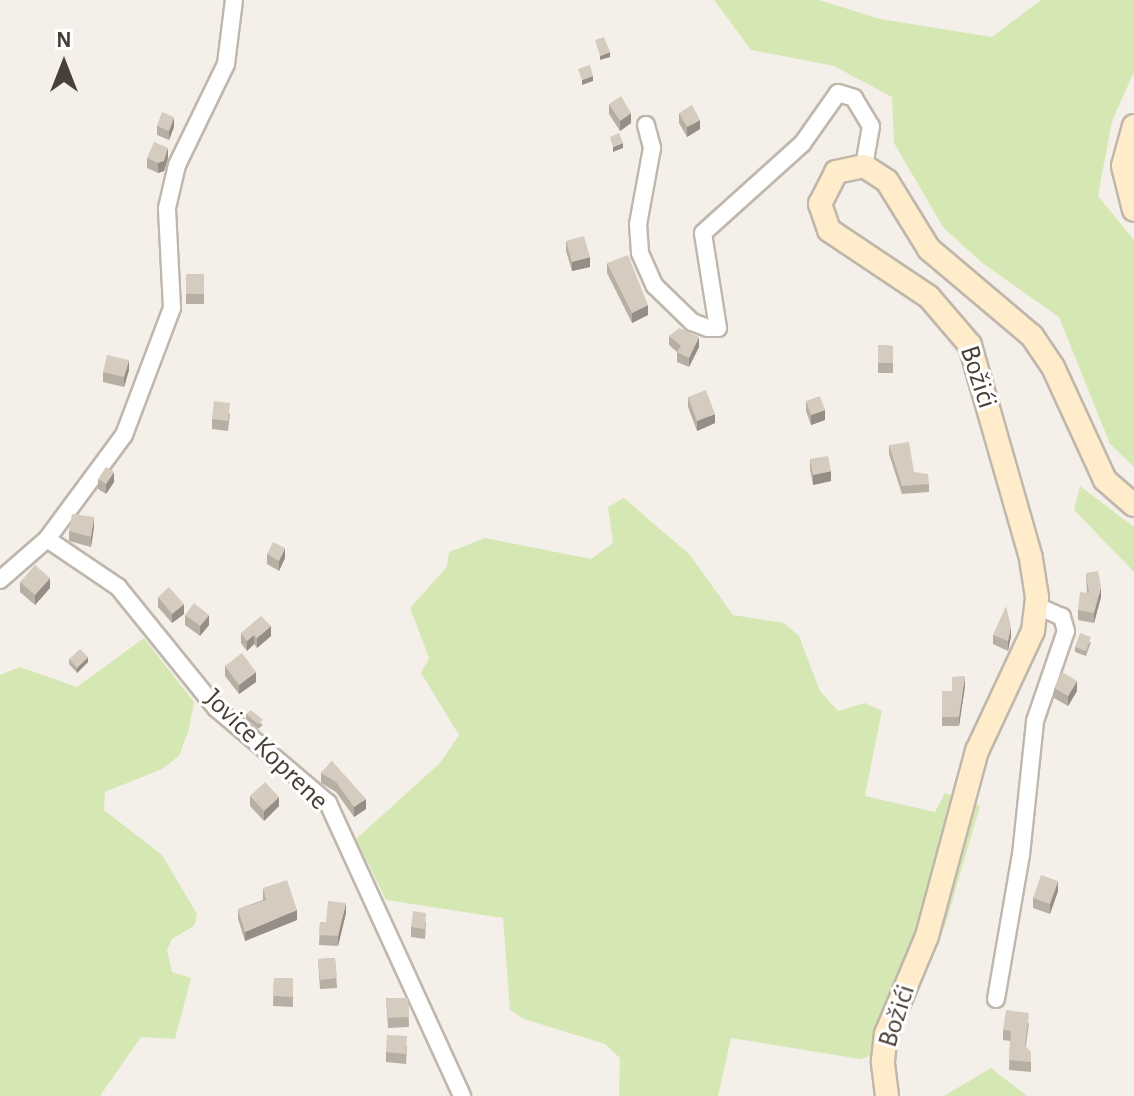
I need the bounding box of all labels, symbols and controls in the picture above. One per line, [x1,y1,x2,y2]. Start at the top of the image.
north arrow [24,24,104,104]
text: N [56,29,72,51]
street label: Božići [952,341,1004,413]
street label: Jovice Koprene [197,682,335,818]
street label: Božići [871,980,923,1052]

